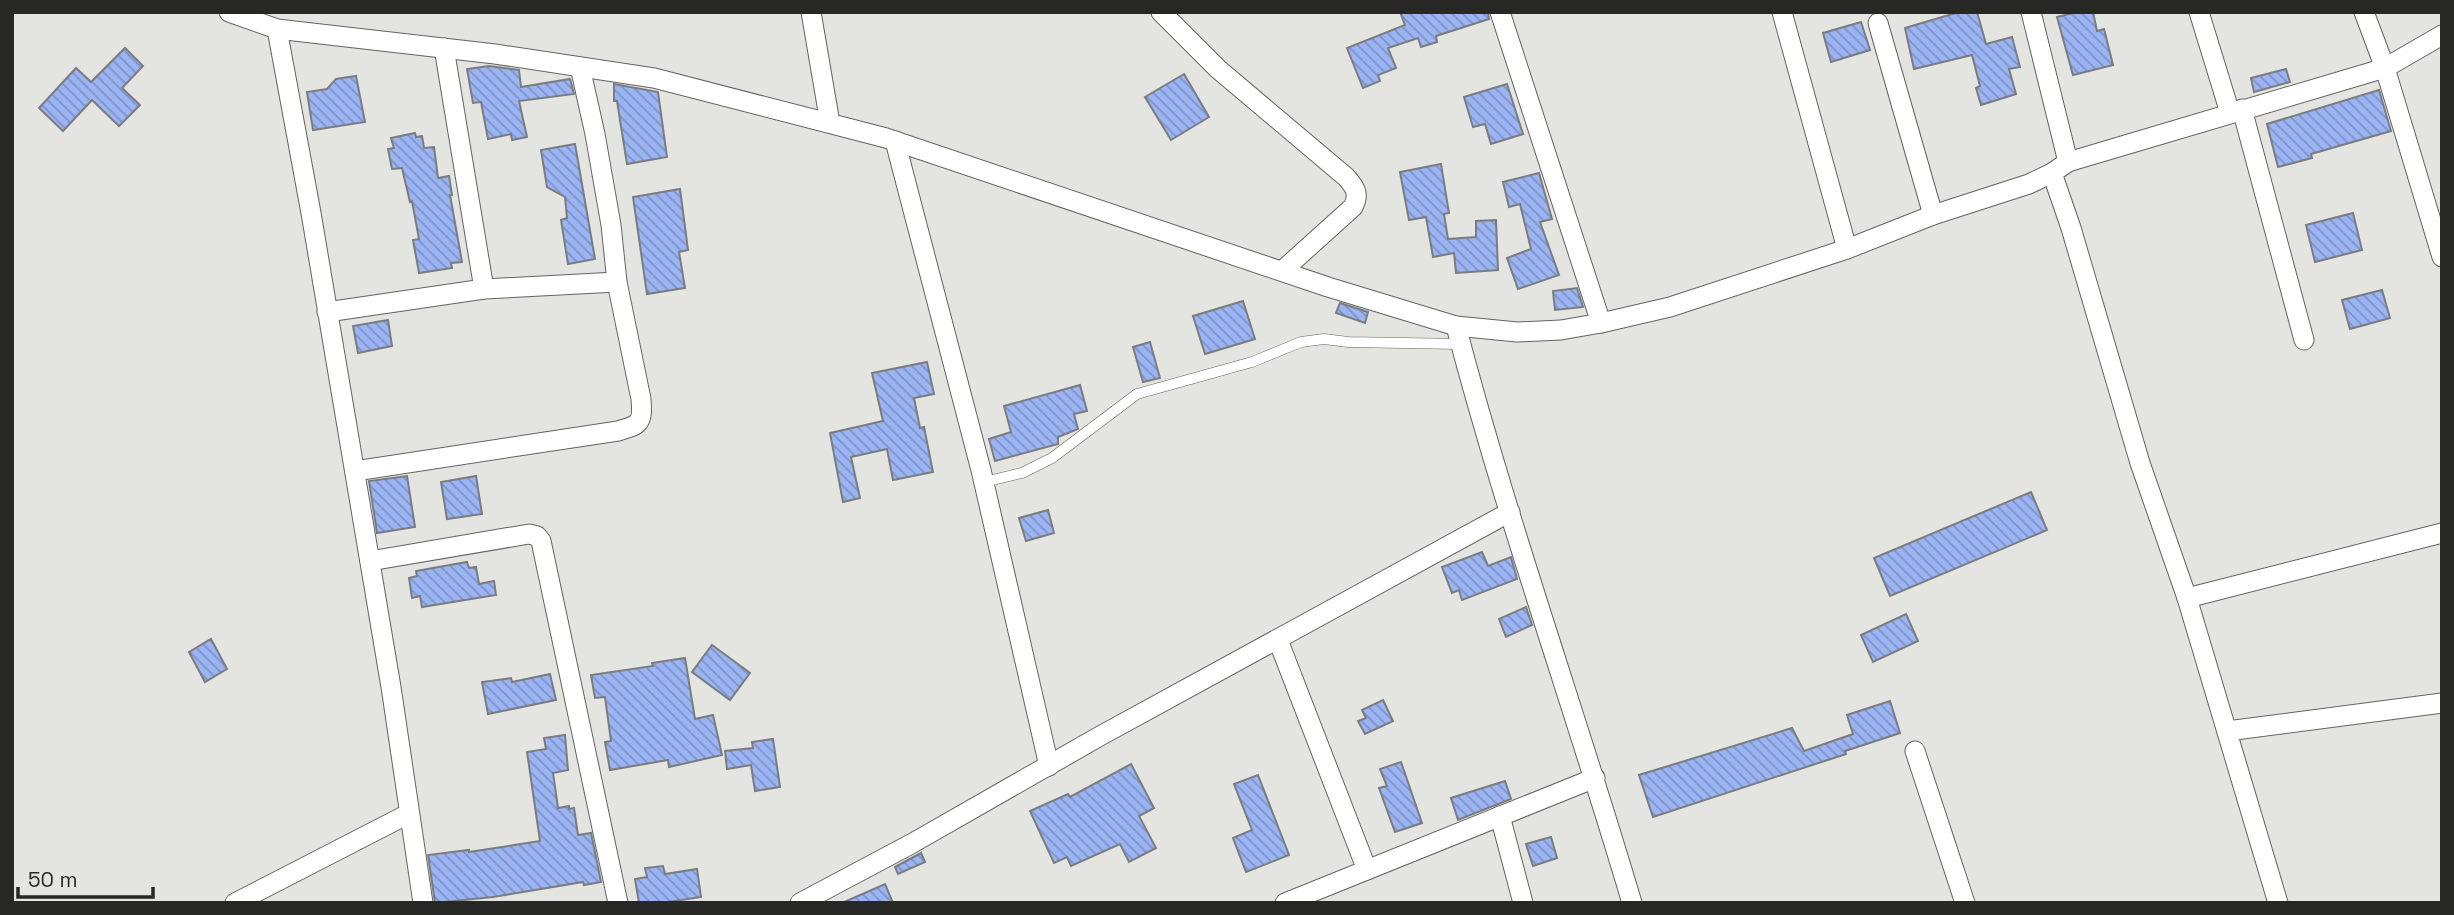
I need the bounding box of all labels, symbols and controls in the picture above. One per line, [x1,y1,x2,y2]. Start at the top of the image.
scale bar [18,856,152,900]
text: 50 m [28,866,78,893]

